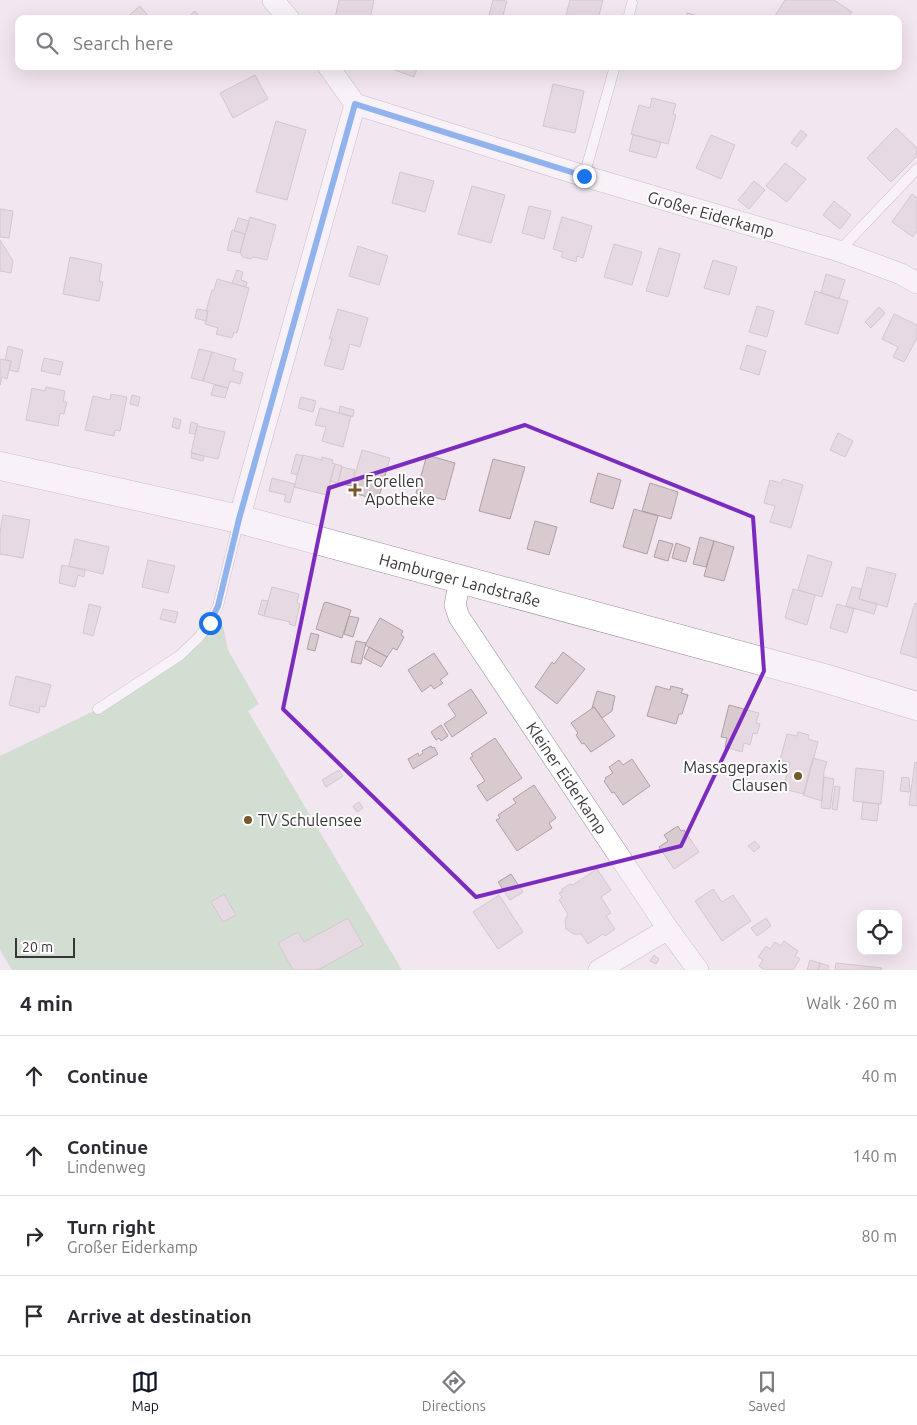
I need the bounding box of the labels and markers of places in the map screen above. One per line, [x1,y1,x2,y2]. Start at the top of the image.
place label: Forellen Apotheke [365,472,435,508]
marker: Forellen Apotheke [349,484,361,496]
place label: Massagepraxis Clausen [683,758,788,794]
marker: Massagepraxis Clausen [792,770,804,782]
place label: TV Schulensee [258,811,362,829]
marker: TV Schulensee [242,814,254,826]

